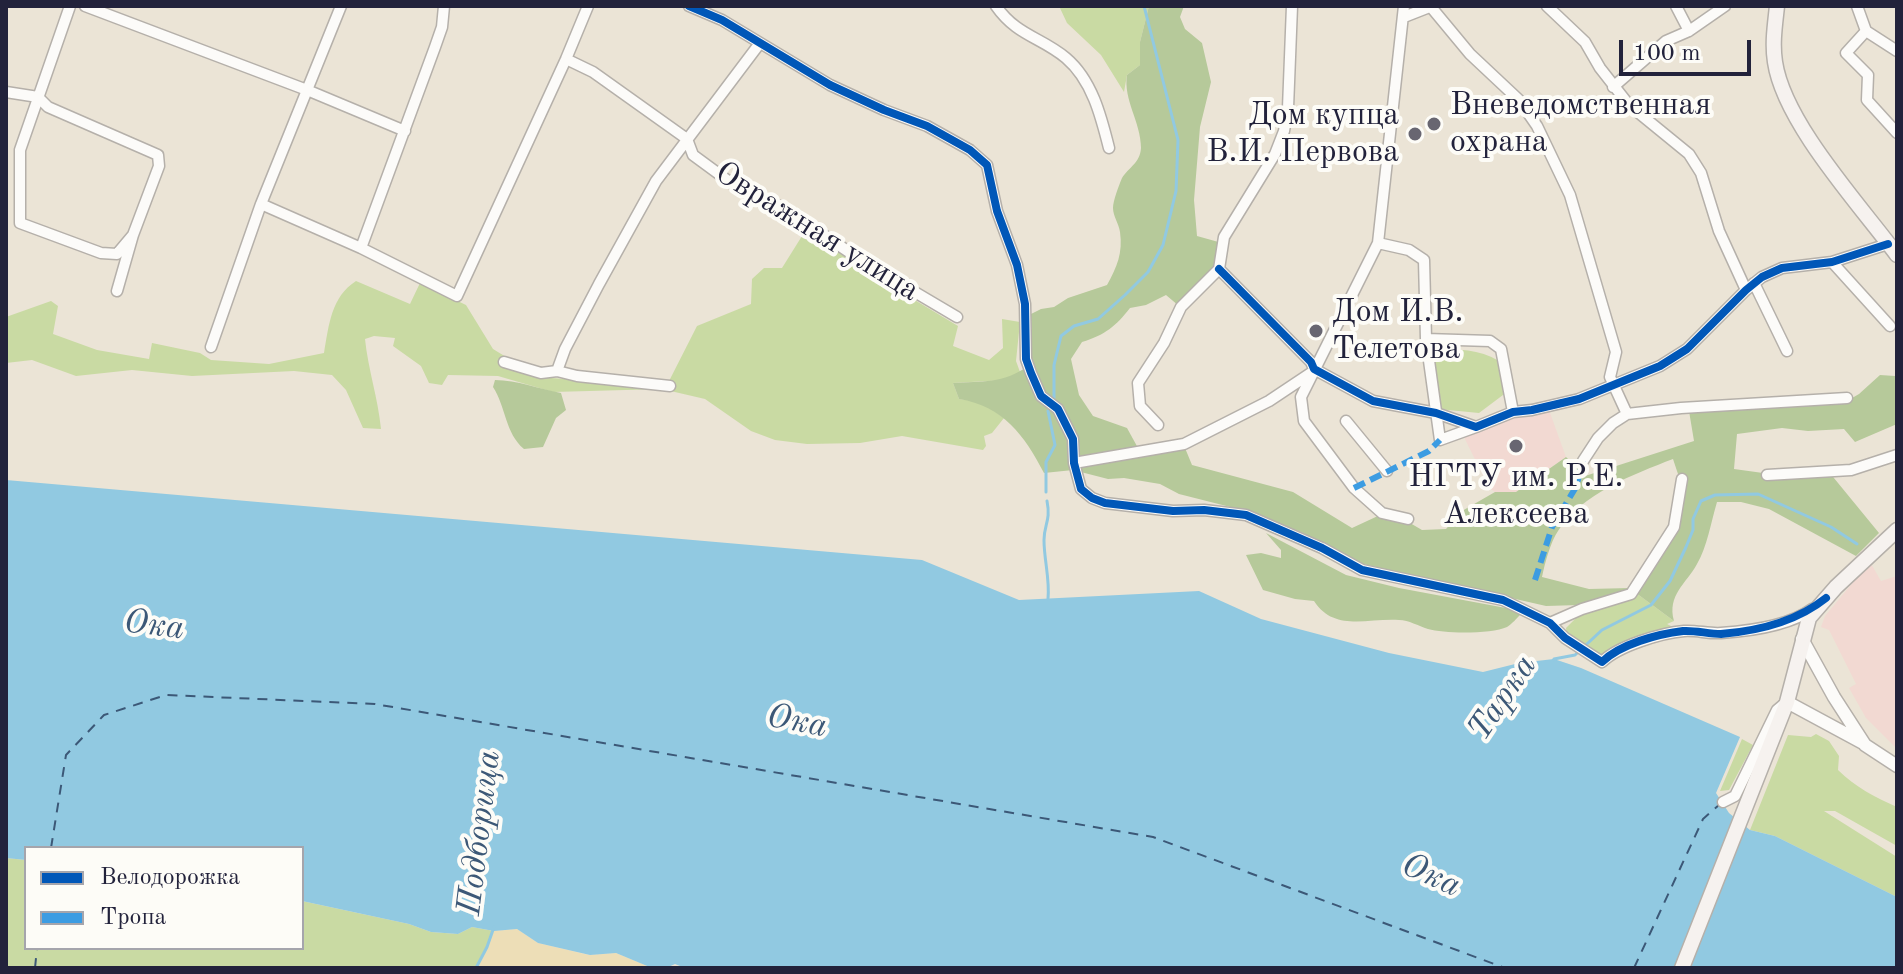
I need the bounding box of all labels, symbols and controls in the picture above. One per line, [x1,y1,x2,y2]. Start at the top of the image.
scale bar [1623,24,1755,74]
text: 100 m [1633,42,1701,66]
place label: Вневедомственная охрана [1450,87,1711,162]
place label: Дом купца В.И. Первова [1206,97,1399,172]
marker: Вневедомственная охрана [1425,115,1443,133]
marker: Дом купца В.И. Первова [1406,125,1424,143]
street label: Овражная улица [708,154,926,310]
place label: Дом И.В. Телетова [1332,294,1464,369]
marker: Дом И.В. Телетова [1307,322,1325,340]
marker: НГТУ им. Р.Е. Алексеева [1507,437,1525,455]
place label: НГТУ им. Р.Е. Алексеева [1409,459,1623,534]
water label: Ока [121,602,187,650]
water label: Тарка [1460,647,1546,749]
water label: Ока [763,696,831,748]
water label: Подборица [450,748,510,918]
water label: Ока [1395,845,1467,907]
legend [24,846,304,950]
text: Велодорожка [100,866,240,890]
text: Тропа [100,906,166,930]

